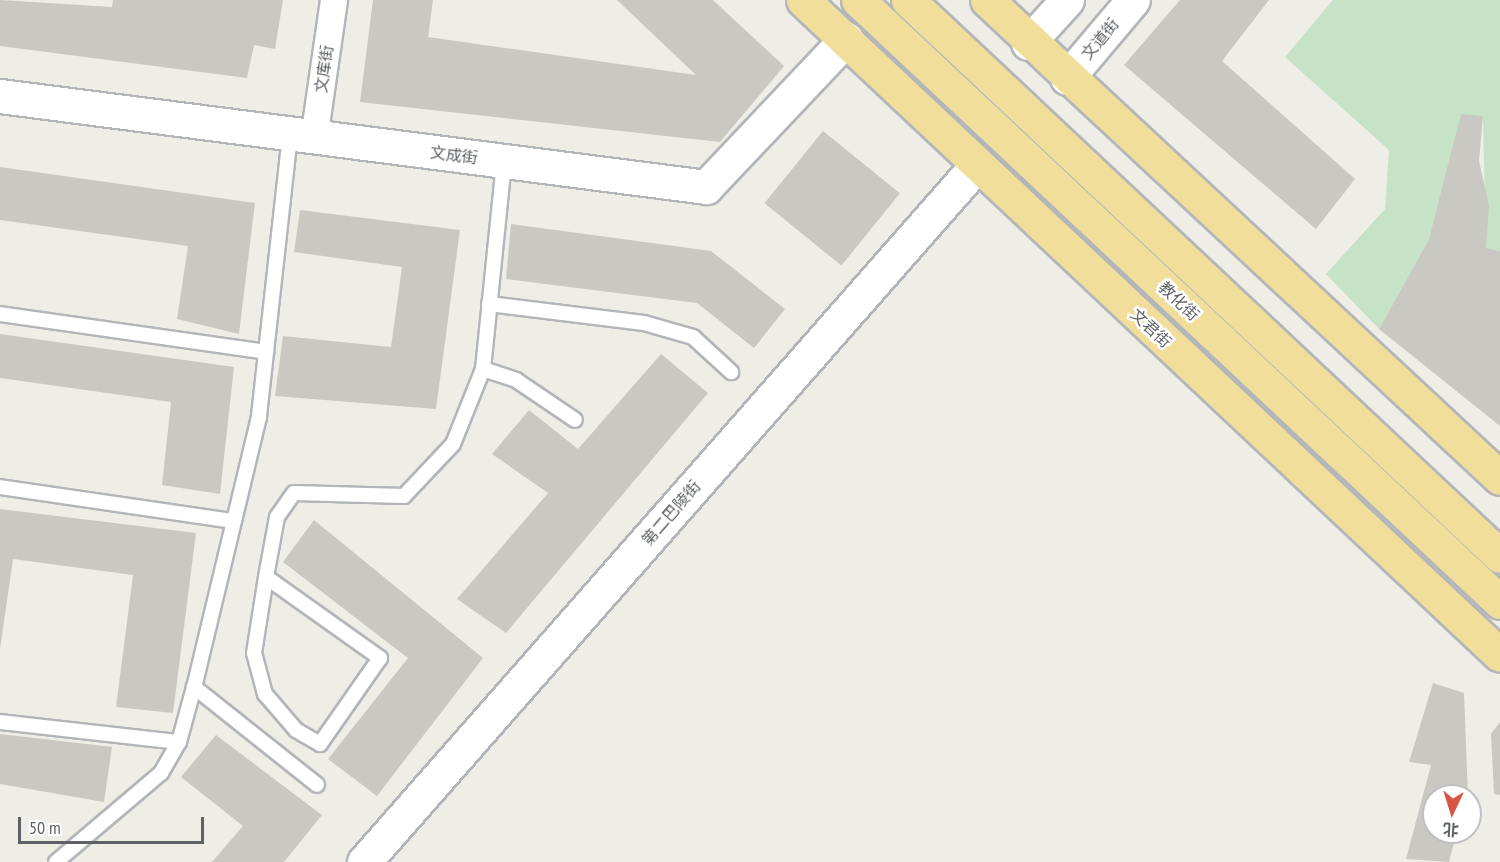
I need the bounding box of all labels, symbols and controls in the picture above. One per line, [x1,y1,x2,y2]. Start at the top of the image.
street label: 文道街 [1077,14,1123,64]
street label: 文库街 [311,44,337,94]
street label: 文成街 [429,143,479,167]
street label: 教化街 [1155,278,1203,324]
street label: 文君街 [1127,305,1175,351]
street label: 第二巴陵街 [638,477,704,549]
north arrow [1422,784,1482,844]
scale bar [21,805,207,843]
text: 50 m [29,816,61,839]
text: 北 [1442,819,1460,840]

